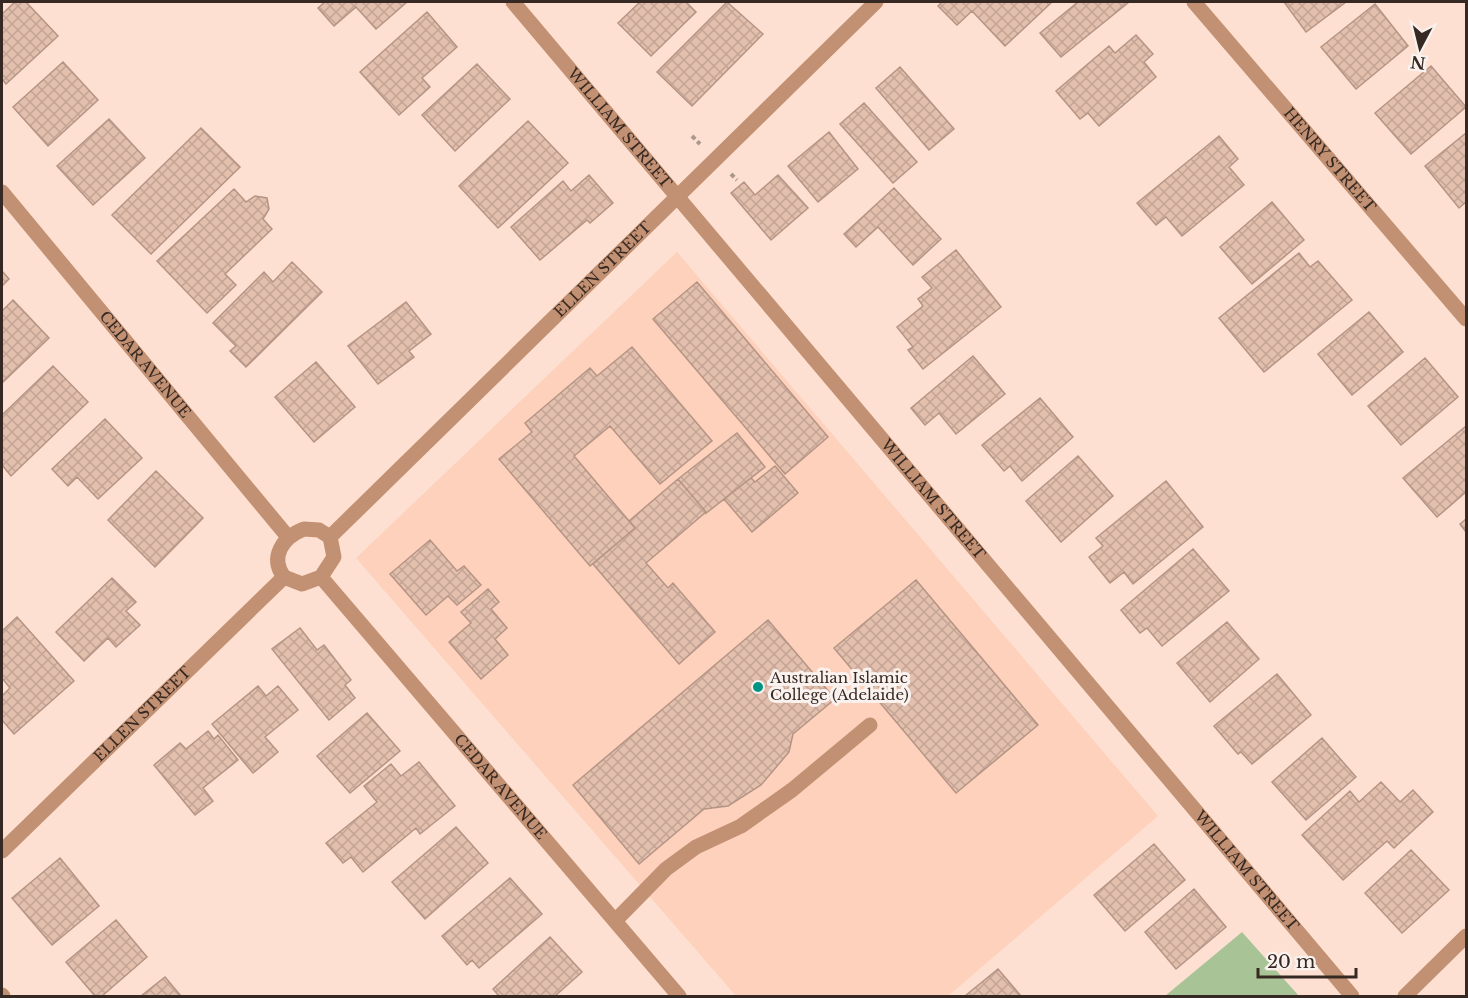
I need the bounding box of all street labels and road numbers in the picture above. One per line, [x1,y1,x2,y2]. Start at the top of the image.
street label: WILLIAM STREET [563,63,676,192]
street label: HENRY STREET [1280,103,1380,216]
street label: ELLEN STREET [550,217,655,321]
street label: CEDAR AVENUE [96,307,195,421]
street label: WILLIAM STREET [877,434,989,563]
street label: ELLEN STREET [89,662,195,766]
street label: CEDAR AVENUE [450,730,551,843]
street label: WILLIAM STREET [1190,806,1303,935]

